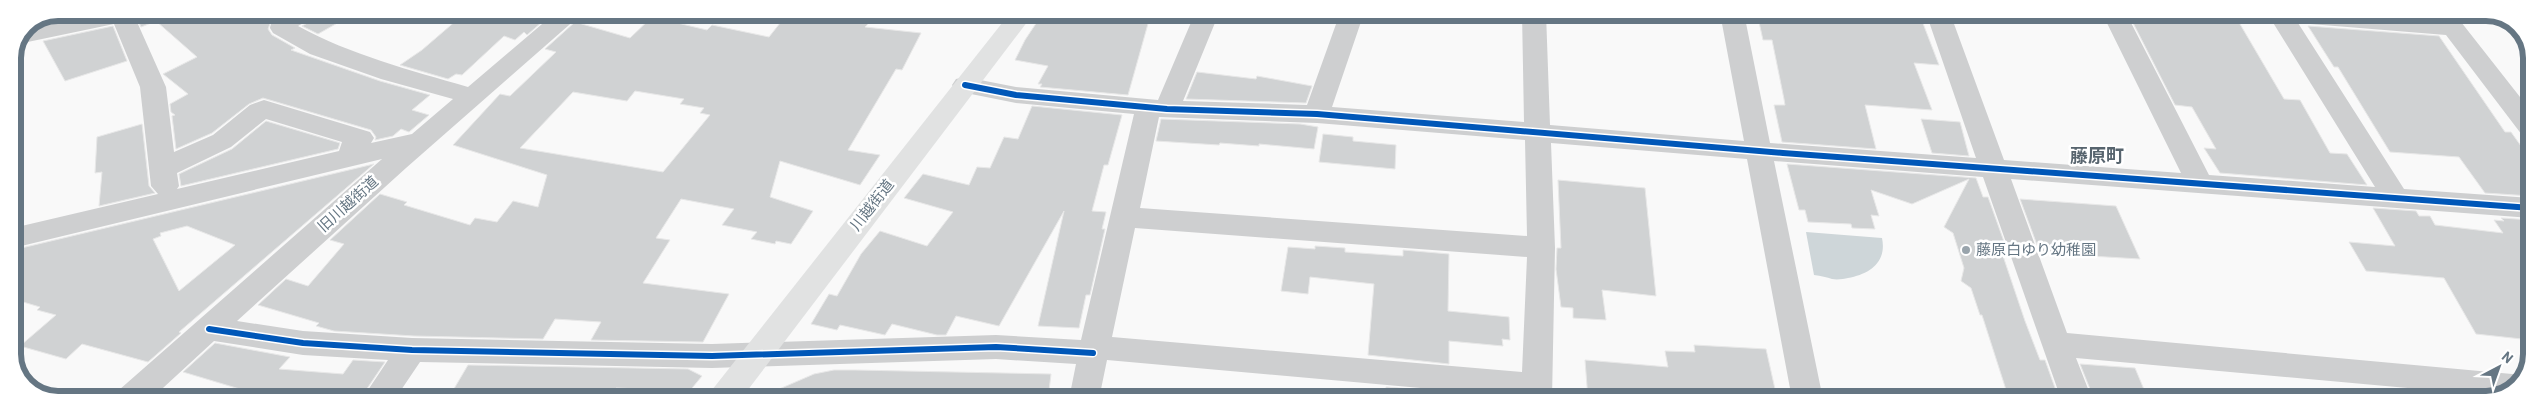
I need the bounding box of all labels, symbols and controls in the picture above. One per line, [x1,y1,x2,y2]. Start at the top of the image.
district label: 藤原町 [2070,144,2124,166]
street label: 旧川越街道 [313,171,381,235]
street label: 川越街道 [846,175,897,234]
place label: 藤原白ゆり幼稚園 [1976,240,2096,258]
marker: 藤原白ゆり幼稚園 [1960,244,1972,256]
north arrow [2474,342,2524,392]
text: N [2499,347,2517,366]

